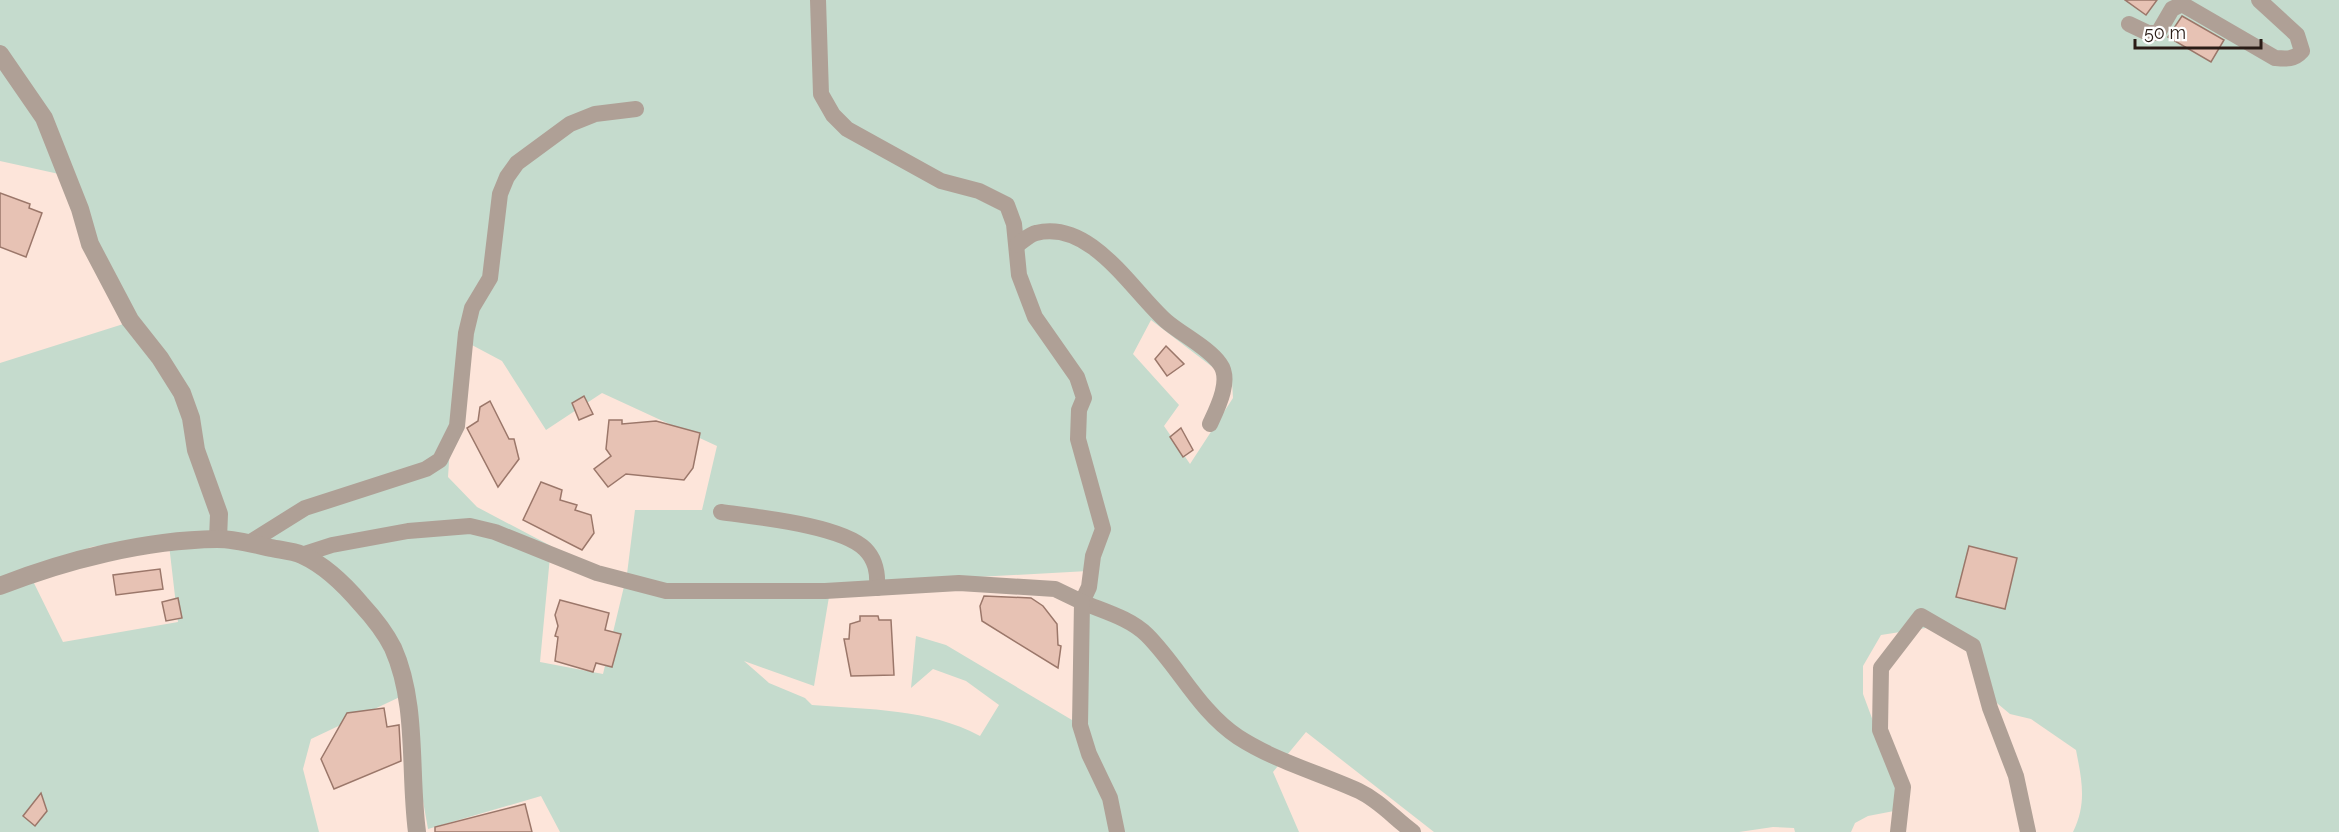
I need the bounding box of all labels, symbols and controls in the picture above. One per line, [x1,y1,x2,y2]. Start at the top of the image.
scale bar [2135,12,2261,50]
text: 50 m [2144,22,2186,43]

